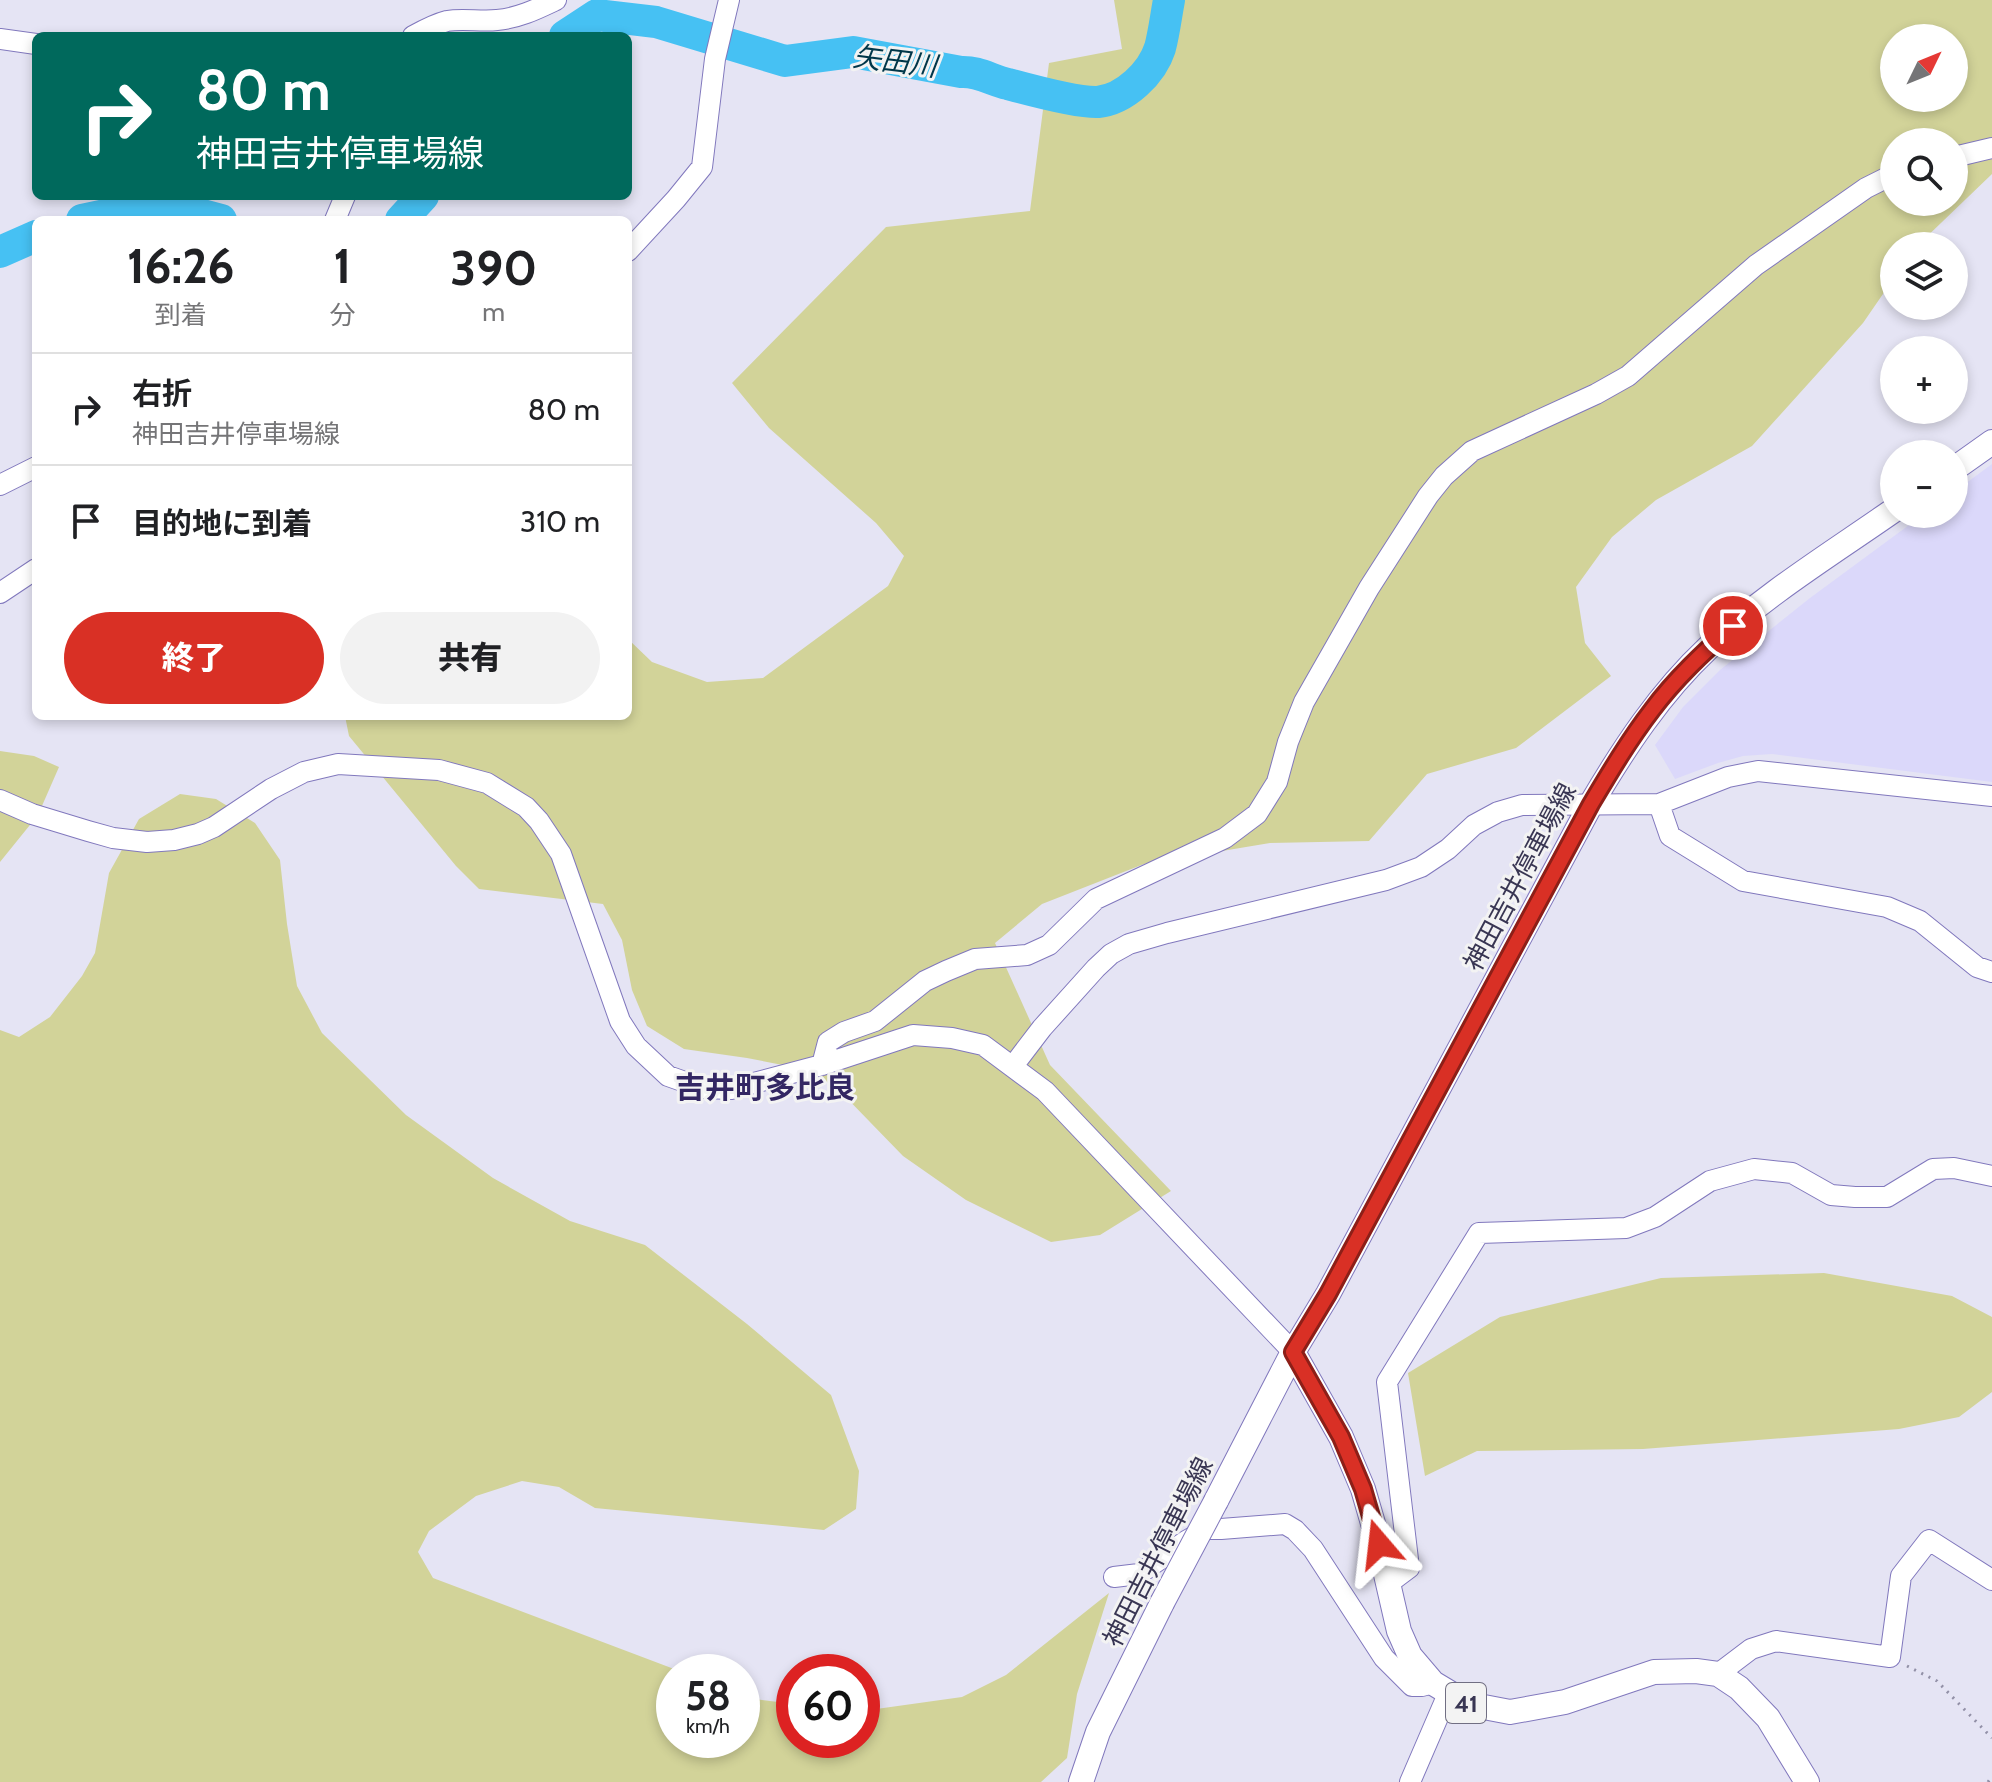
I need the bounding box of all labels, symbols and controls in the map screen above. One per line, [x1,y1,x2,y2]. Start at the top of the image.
north arrow [1880,24,1968,112]
map controls [1880,24,1968,528]
water label: 矢田川 [851,39,942,83]
text: 80 m [196,56,331,124]
icon: right [64,64,168,168]
button: search [1880,128,1968,216]
text: 神田吉井停車場線 [196,131,484,175]
button: layers [1880,232,1968,320]
text: 16:26 [127,237,235,295]
text: 1 [334,237,351,295]
text: 390 [450,239,537,297]
text: m [482,296,505,328]
text: 到着 [155,299,207,331]
text: 分 [329,299,355,331]
button: + [1880,336,1968,424]
text: 右折 [132,375,192,412]
icon: right [64,387,108,431]
text: 80 m [528,391,600,428]
text: 神田吉井停車場線 [132,418,340,450]
button: − [1880,440,1968,528]
icon: arrive [64,499,108,543]
text: 310 m [520,503,600,540]
text: 目的地に到着 [132,505,312,542]
pin [1699,592,1767,660]
icon: arrive [1711,604,1755,648]
button: 終了 [64,612,324,704]
button: 共有 [340,612,600,704]
street label: 神田吉井停車場線 [1457,778,1583,976]
district label: 吉井町多比良 [675,1069,855,1106]
street label: 神田吉井停車場線 [1097,1452,1219,1652]
position arrow [1337,1502,1421,1586]
speed limit sign: 60 [776,1654,880,1758]
text: 58 [685,1671,731,1720]
road number: 41 [1446,1683,1486,1723]
text: km/h [686,1714,730,1738]

